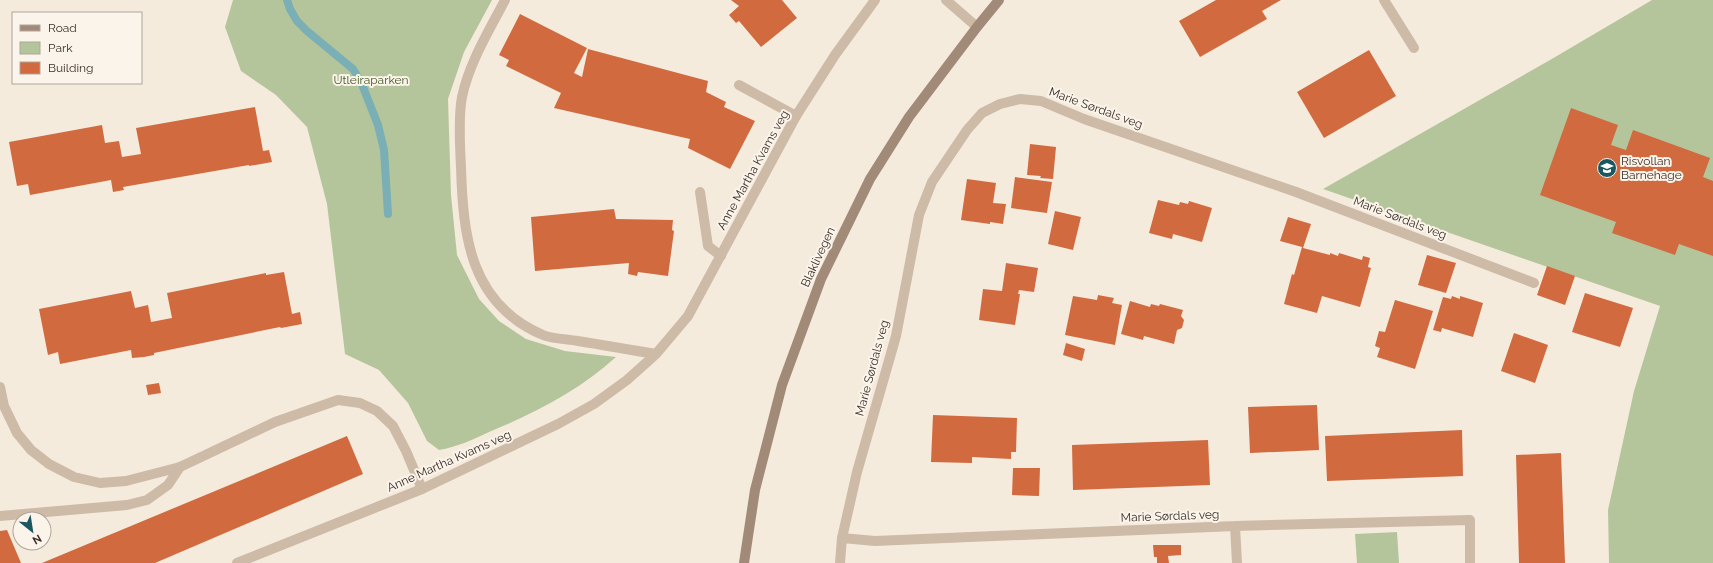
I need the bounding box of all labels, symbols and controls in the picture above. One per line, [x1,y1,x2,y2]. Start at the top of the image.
legend [12,12,142,84]
text: Road [48,21,77,35]
text: Park [48,41,73,55]
text: Building [48,61,94,75]
park label: Utleiraparken [334,73,408,87]
street label: Marie Sørdals veg [1047,85,1145,131]
street label: Anne Martha Kvams veg [714,108,792,232]
place label: Risvollan Barnehage [1621,154,1682,182]
school or university icon: Risvollan Barnehage [1596,157,1618,179]
street label: Marie Sørdals veg [1351,194,1449,242]
street label: Blaklivegen [798,225,838,289]
street label: Marie Sørdals veg [852,318,892,418]
street label: Anne Martha Kvams veg [385,427,513,495]
street label: Marie Sørdals veg [1120,507,1220,525]
north arrow [12,511,52,551]
text: N [30,531,44,547]

